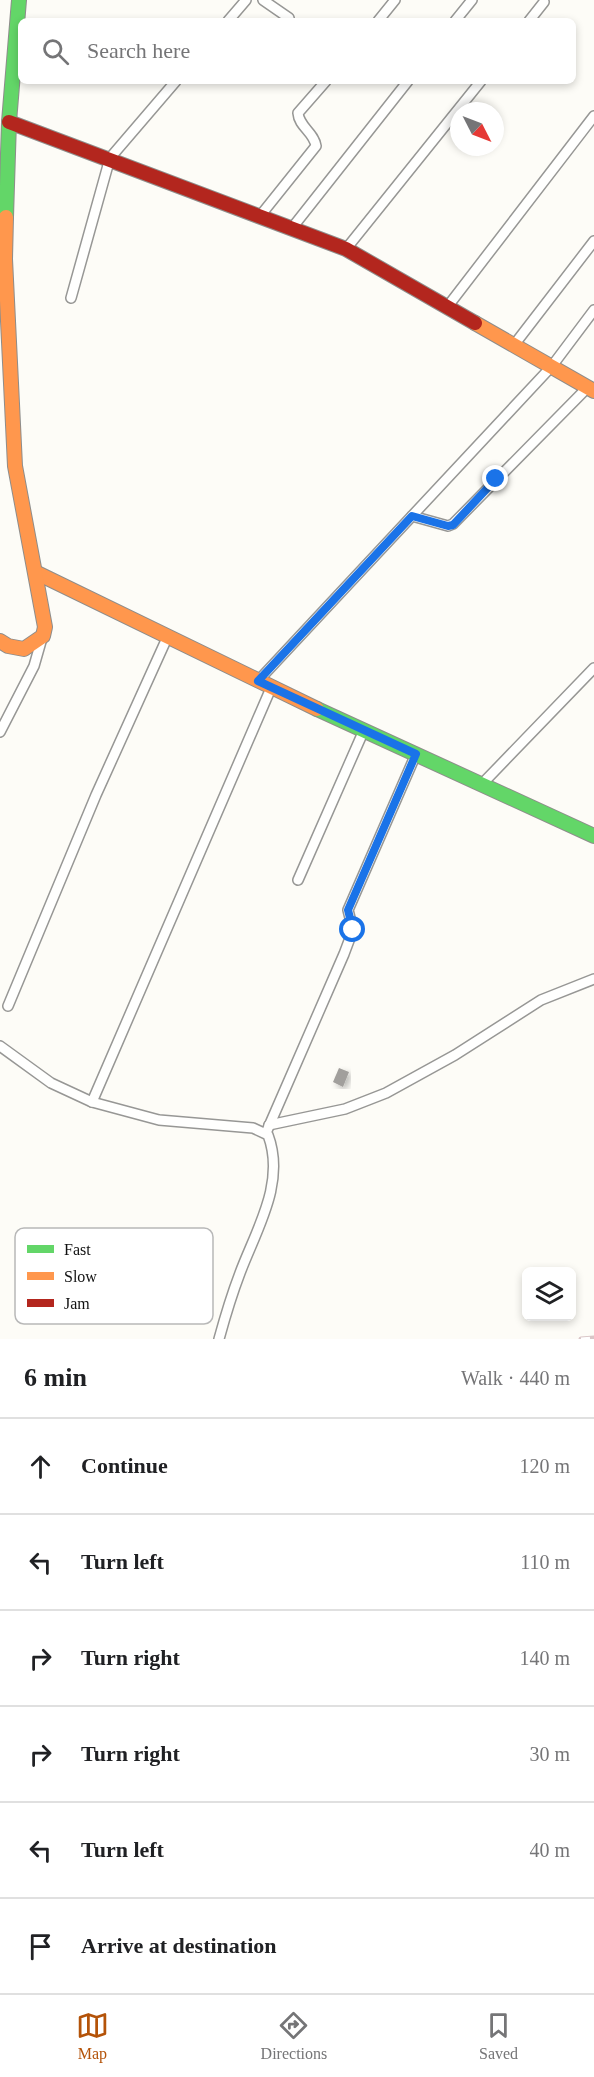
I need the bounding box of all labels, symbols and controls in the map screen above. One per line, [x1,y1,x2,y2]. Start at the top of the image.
search box [18,18,576,84]
icon: search [39,35,72,68]
text: Search here [87,38,190,63]
north arrow [450,102,504,156]
route end [482,465,508,491]
route start [339,916,365,942]
legend [15,1228,213,1324]
text: Fast [64,1241,91,1258]
map controls [522,1267,576,1321]
button: layers [522,1267,576,1321]
text: Slow [64,1268,97,1285]
text: Jam [64,1295,90,1312]
text: 6 min [24,1363,87,1392]
text: Walk · 440 m [461,1367,570,1389]
icon: ahead [24,1450,57,1483]
text: Continue [81,1453,168,1478]
text: 120 m [519,1455,570,1477]
icon: left [24,1546,57,1579]
text: Turn left [81,1549,164,1574]
text: 110 m [520,1551,570,1573]
icon: right [24,1642,57,1675]
text: Turn right [81,1645,180,1670]
text: 140 m [519,1647,570,1669]
icon: right [24,1738,57,1771]
text: Turn right [81,1741,180,1766]
text: 30 m [529,1743,570,1765]
icon: left [24,1834,57,1867]
text: Turn left [81,1837,164,1862]
text: 40 m [529,1839,570,1861]
icon: arrive [24,1930,57,1963]
text: Arrive at destination [81,1933,277,1958]
tab: Map [76,2009,109,2063]
tab: Directions [261,2009,327,2063]
tab: Saved [479,2009,518,2063]

